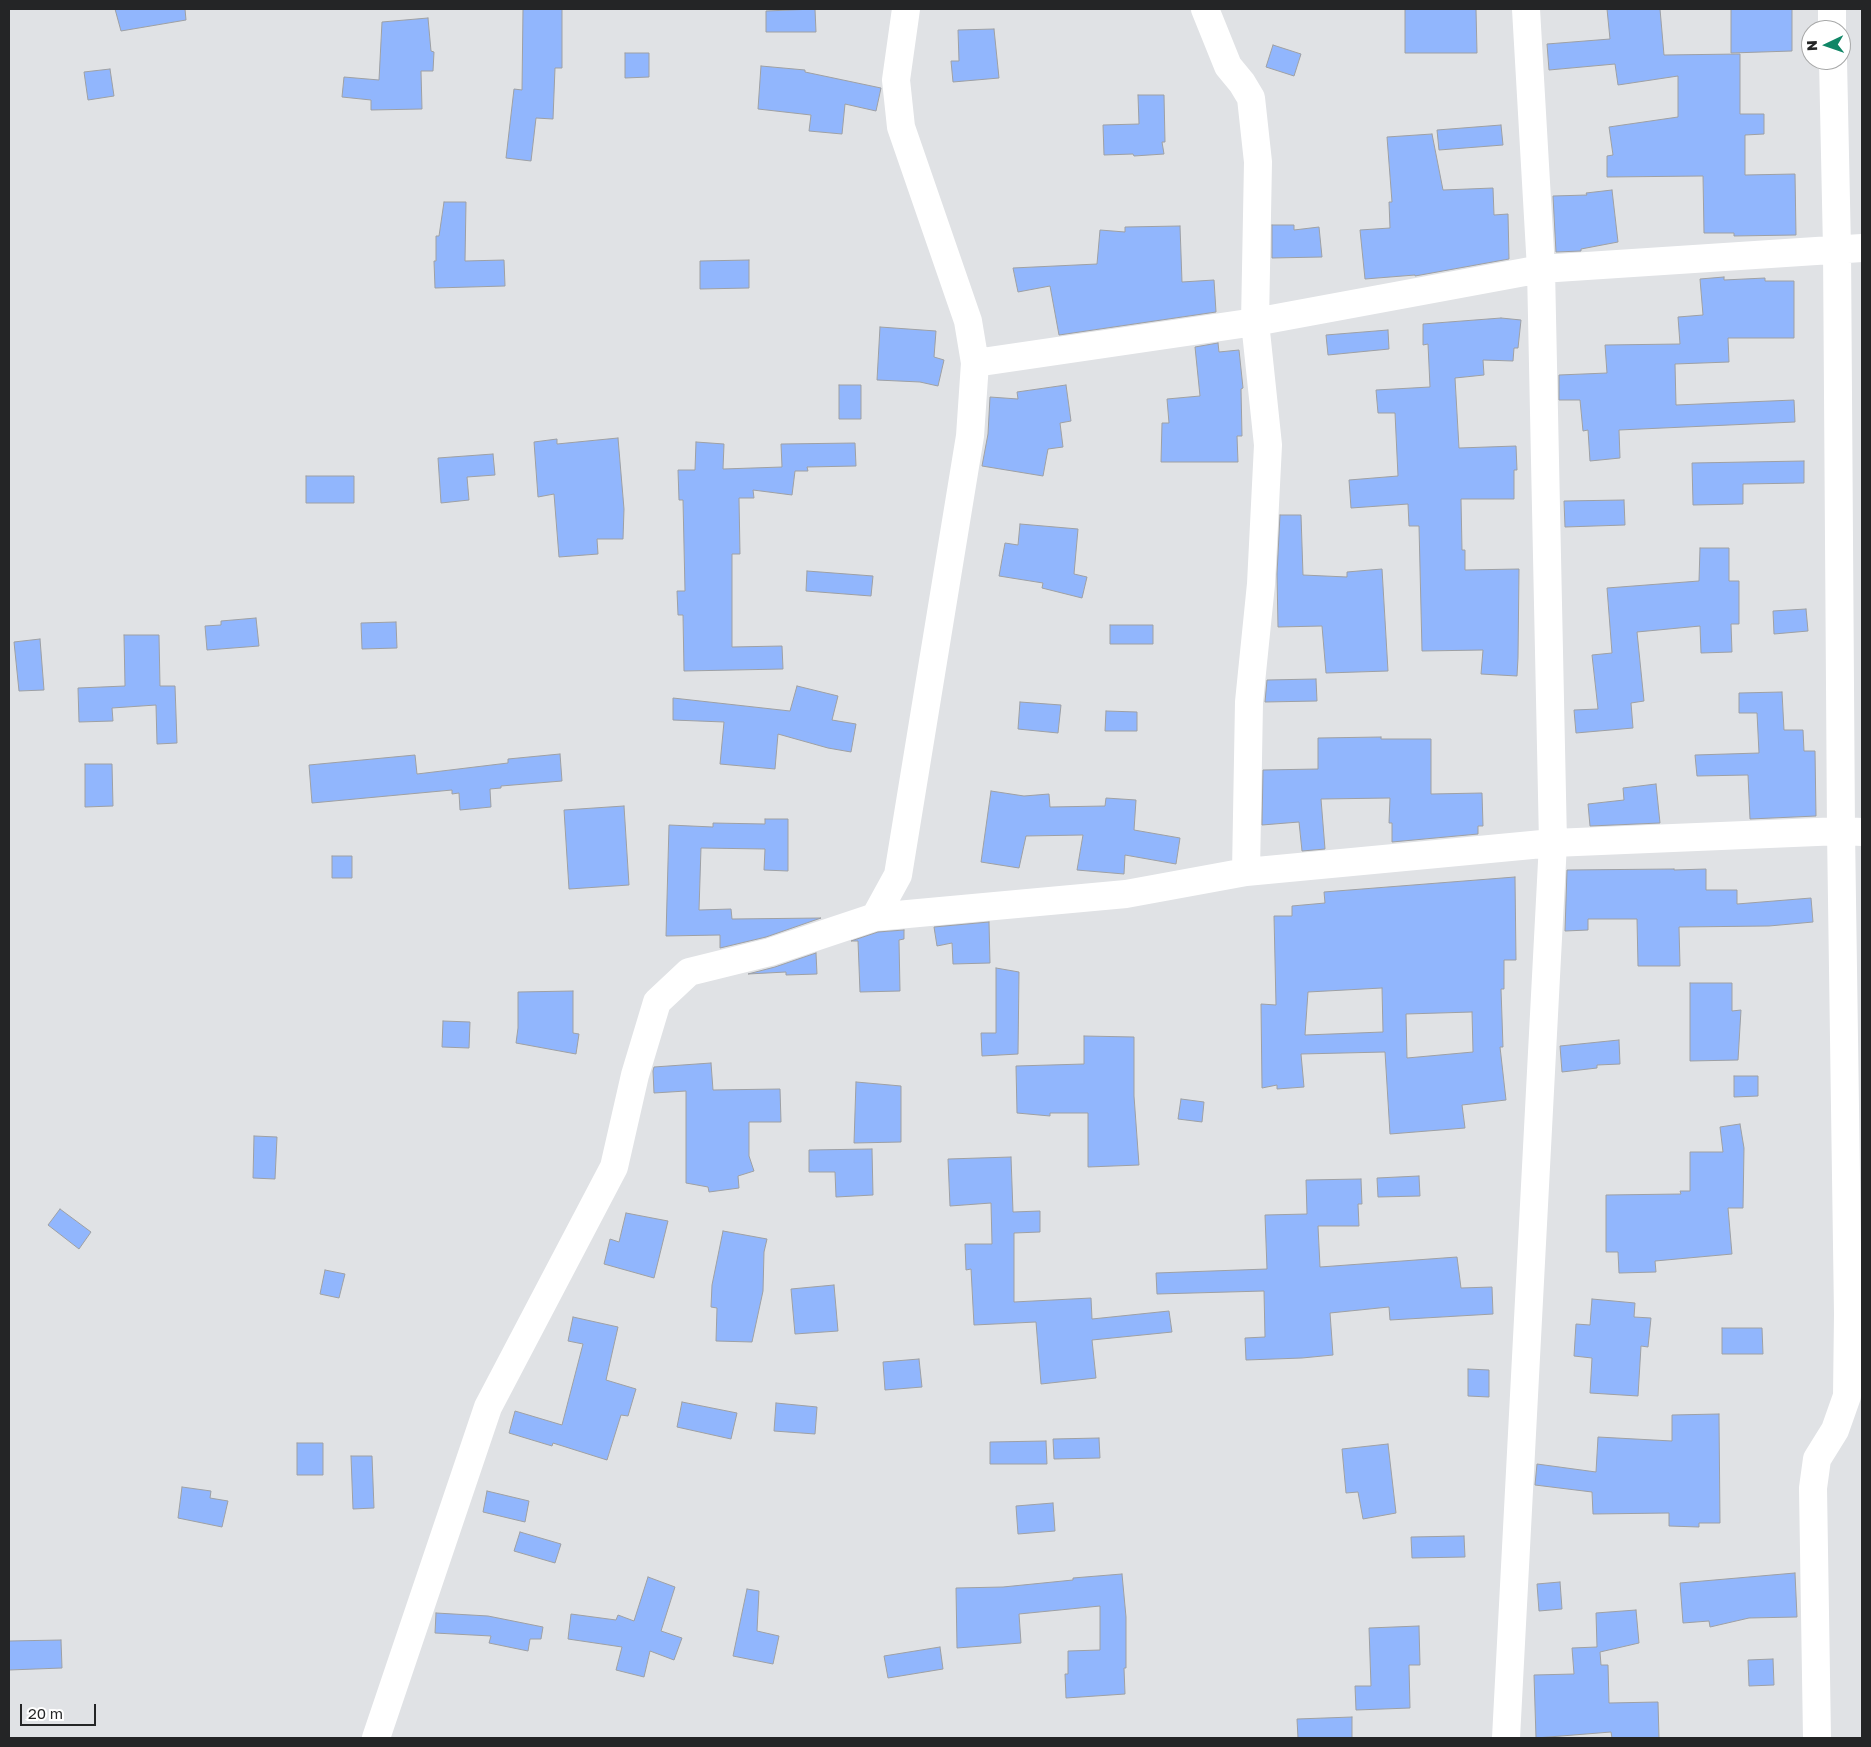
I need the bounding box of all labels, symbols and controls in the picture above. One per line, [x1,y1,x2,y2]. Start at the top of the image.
north arrow [1801,20,1851,70]
text: N [1803,40,1820,52]
scale bar [22,1694,99,1726]
text: 20 m [28,1704,63,1722]

